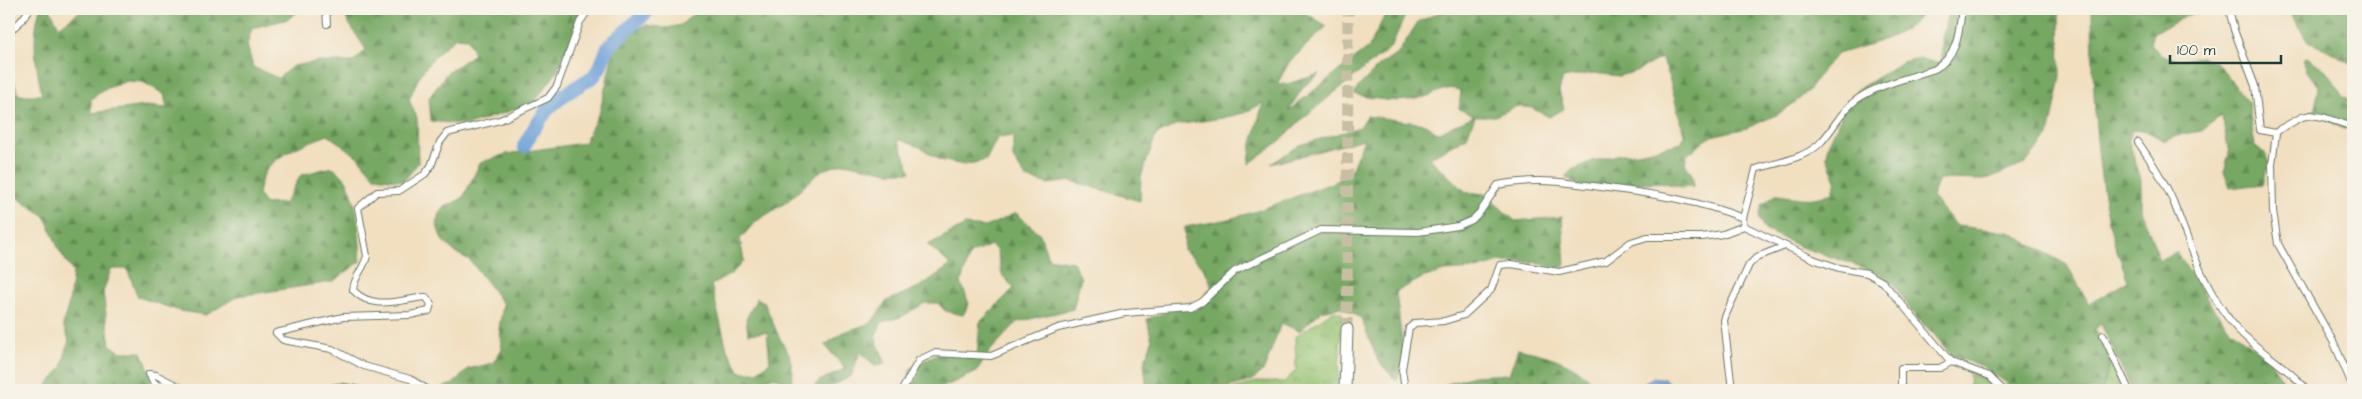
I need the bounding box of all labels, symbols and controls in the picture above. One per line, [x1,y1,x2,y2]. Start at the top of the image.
scale bar [2170,32,2281,64]
text: 100 m [2177,40,2216,61]

